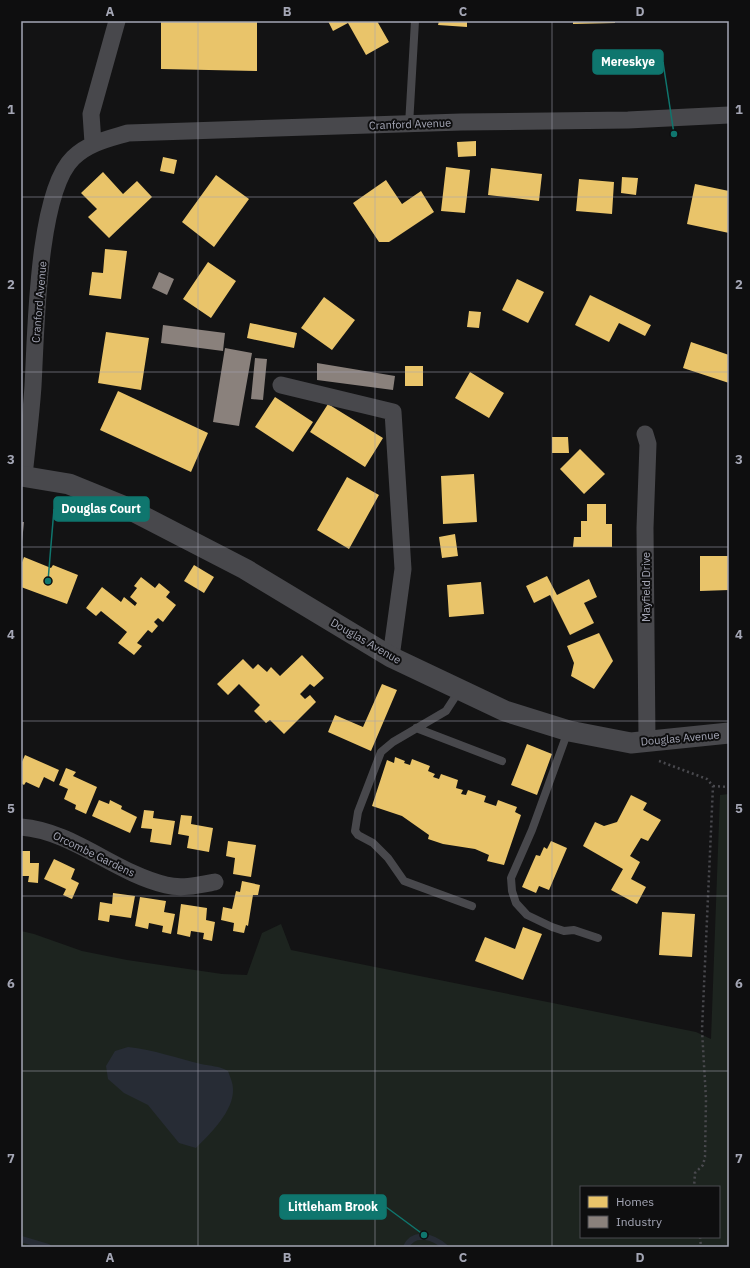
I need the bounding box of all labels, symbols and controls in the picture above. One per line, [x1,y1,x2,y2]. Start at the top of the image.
text: A [106,3,115,20]
text: B [283,3,292,20]
text: C [459,3,468,20]
text: D [635,3,645,20]
callout: Mereskye [593,50,663,74]
text: Mereskye [601,54,655,69]
text: 1 [7,101,15,118]
text: 1 [735,101,743,118]
street label: Cranford Avenue [369,116,451,132]
street label: Cranford Avenue [28,260,50,344]
text: 2 [7,276,15,293]
text: 2 [735,276,743,293]
text: 3 [7,451,15,468]
text: 3 [735,451,743,468]
callout: Douglas Court [54,497,149,521]
text: Douglas Court [61,501,141,516]
street label: Mayfield Drive [639,552,653,622]
street label: Douglas Avenue [328,615,404,667]
text: 4 [7,626,15,643]
text: 4 [735,626,743,643]
street label: Douglas Avenue [640,728,720,748]
text: 5 [7,800,15,817]
text: 5 [735,800,743,817]
street label: Orcombe Gardens [51,828,137,880]
text: 6 [7,975,15,992]
text: 6 [735,975,743,992]
text: 7 [7,1150,15,1167]
text: 7 [735,1150,743,1167]
legend [580,1186,720,1238]
text: Homes [616,1194,654,1209]
callout: Littleham Brook [280,1195,386,1219]
text: Littleham Brook [288,1199,378,1214]
text: Industry [616,1214,662,1229]
text: A [106,1249,115,1266]
text: B [283,1249,292,1266]
text: C [459,1249,468,1266]
text: D [635,1249,645,1266]

